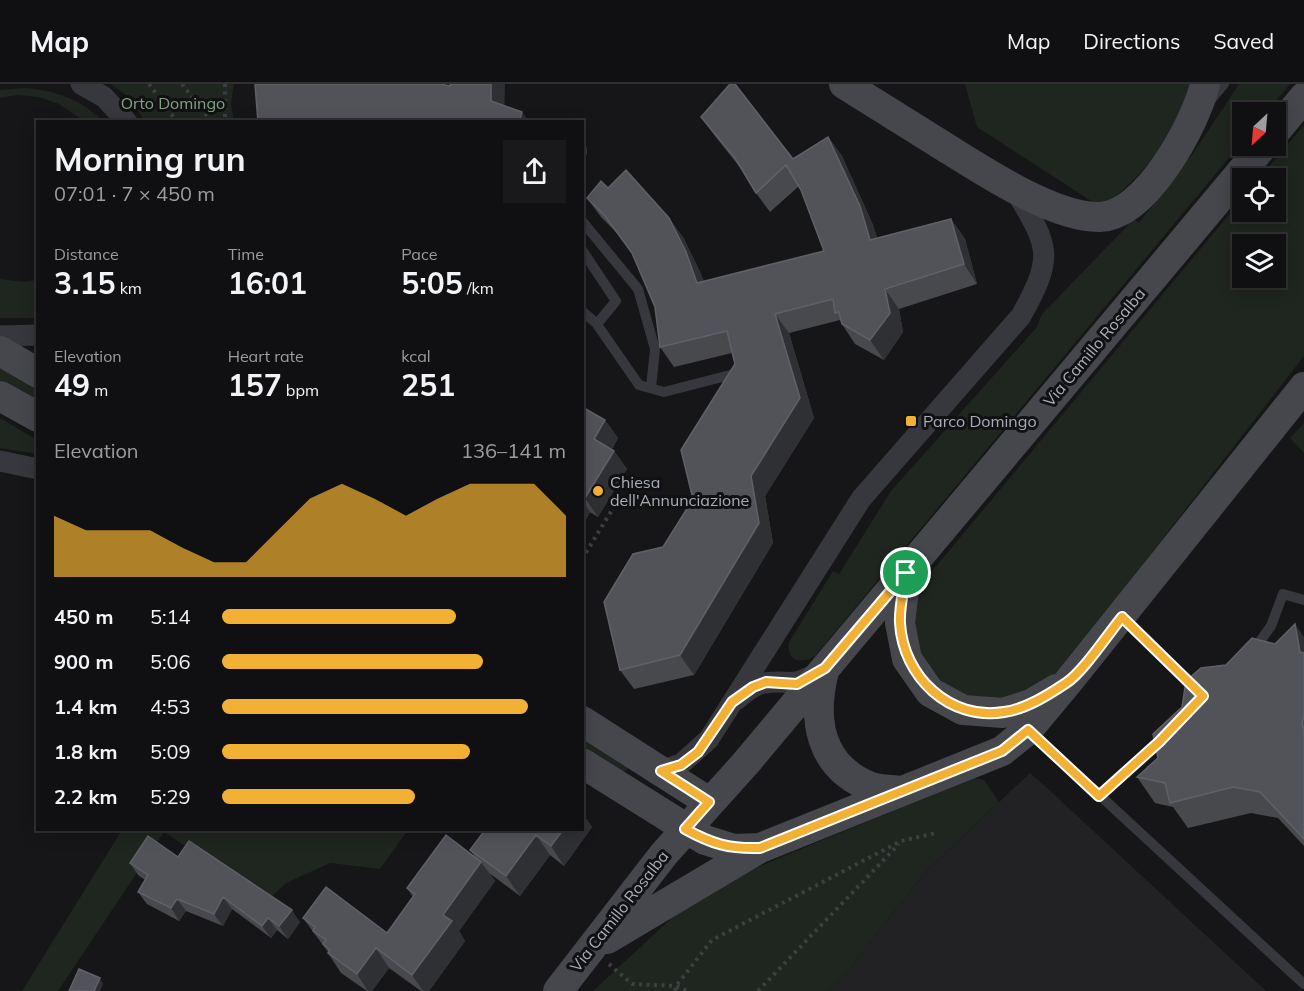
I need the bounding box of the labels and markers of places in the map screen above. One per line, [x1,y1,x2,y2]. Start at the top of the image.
place label: Parco Domingo [923,411,1037,431]
marker: Parco Domingo [904,414,918,428]
place label: Chiesa dell'Annunciazione [610,472,749,510]
marker: Chiesa dell'Annunciazione [591,484,605,498]
pin [880,547,931,598]

